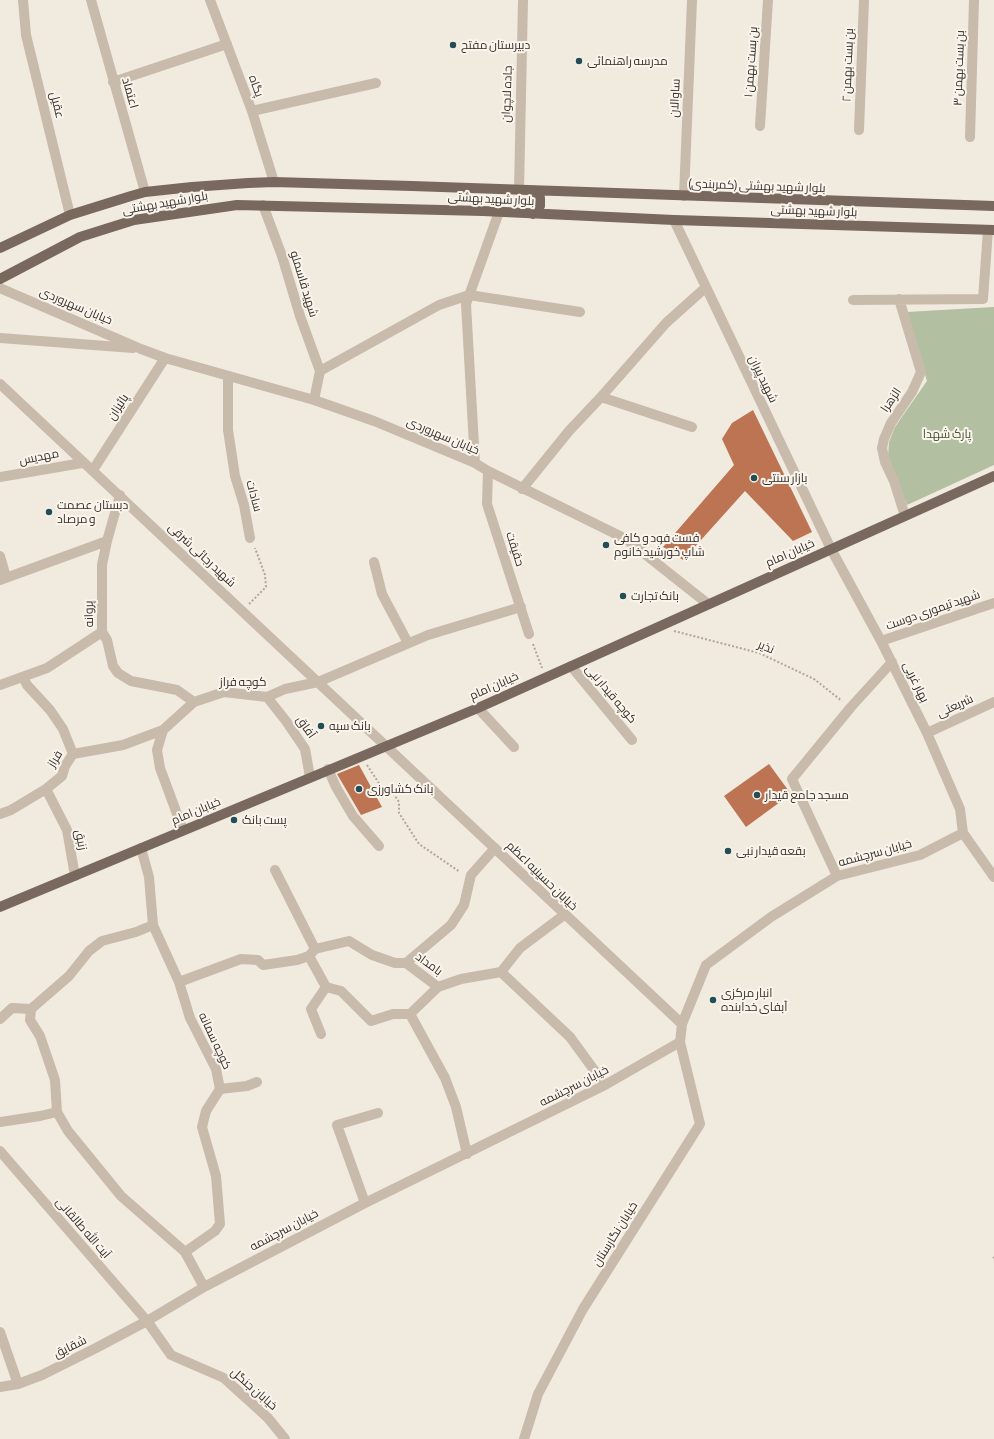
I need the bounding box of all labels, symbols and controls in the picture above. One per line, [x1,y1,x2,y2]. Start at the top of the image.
street label: بن بست بهمن ۱ [741,26,761,98]
street label: بن بست بهمن ۲ [840,28,856,102]
street label: بن بست بهمن ۳ [950,30,968,106]
place label: دبیرستان مفتح [461,38,530,52]
marker: دبیرستان مفتح [448,40,458,50]
place label: مدرسه راهنمائی [587,54,668,68]
marker: مدرسه راهنمائی [574,56,584,66]
street label: جاده لاچوان [499,65,515,123]
street label: پگاه [245,73,267,99]
street label: اعتماد [119,76,141,110]
street label: ساوالان [667,78,683,118]
street label: عقیل [47,90,67,120]
street label: بلوار شهید بهشتی (کمربندی) [688,176,826,196]
street label: بلوار شهید بهشتی [121,188,209,218]
street label: بلوار شهید بهشتی [447,190,535,208]
street label: بلوار شهید بهشتی [770,202,858,220]
street label: شهید قاسملو [287,249,321,319]
street label: خیابان سهروردی [37,284,115,328]
street label: شهید پیران [745,353,781,405]
street label: الزهرا [878,385,904,415]
street label: پائیزان [104,391,132,423]
street label: خیابان سهروردی [404,414,482,458]
park label: پارک شهدا [923,427,971,441]
street label: مهدیس [18,446,60,468]
place label: بازار سنتی [762,471,808,485]
marker: بازار سنتی [749,473,759,483]
street label: سادات [243,479,265,513]
place label: دبستان عصمت و مرصاد [57,498,128,526]
marker: دبستان عصمت و مرصاد [44,507,54,517]
street label: شهید رجائی شرقی [165,520,239,590]
street label: حقیقت [503,530,527,568]
place label: فست فود و کافی شاپ خورشید خانوم [614,531,705,559]
street label: خیابان امام [763,536,817,570]
marker: فست فود و کافی شاپ خورشید خانوم [601,540,611,550]
street label: شهید تیموری دوست [884,587,982,633]
place label: بانک تجارت [631,589,679,603]
marker: بانک تجارت [618,591,628,601]
street label: پروانه [82,601,96,627]
street label: نذیر [756,637,776,657]
street label: بهار غربی [900,659,932,705]
street label: کوچه قیدار نبی [582,662,640,726]
street label: خیابان امام [467,669,521,703]
street label: کوچه فراز [220,675,266,689]
street label: شریعتی [935,691,975,721]
street label: آفاق [293,713,319,741]
place label: بانک سپه [329,719,371,733]
marker: بانک سپه [316,721,326,731]
street label: فراز [44,748,66,770]
place label: بانک کشاورزی [367,782,433,796]
marker: بانک کشاورزی [354,784,364,794]
place label: مسجد جامع قیدار [765,788,849,802]
marker: مسجد جامع قیدار [752,790,762,800]
street label: خیابان امام [169,794,223,828]
place label: پست بانک [242,813,287,827]
marker: پست بانک [229,815,239,825]
street label: زنبق [72,829,90,851]
street label: خیابان سرچشمه [837,836,913,870]
street label: خیابان حسینیه اعظم [503,838,581,914]
place label: بقعه قیدار نبی [736,844,806,858]
marker: بقعه قیدار نبی [723,846,733,856]
street label: بامداد [413,949,445,979]
place label: انبار مرکزی آبفای خدابنده [721,986,788,1014]
marker: انبار مرکزی آبفای خدابنده [708,995,718,1005]
street label: کوچه سمانه [196,1010,234,1072]
street label: خیابان سرچشمه [537,1062,611,1110]
street label: آیت الله طالقانی [53,1195,113,1261]
street label: خیابان نگارستان [589,1199,641,1269]
street label: خیابان سرچشمه [247,1206,321,1254]
street label: شقایق [51,1333,89,1361]
street label: خیابان جنگل [228,1365,280,1413]

